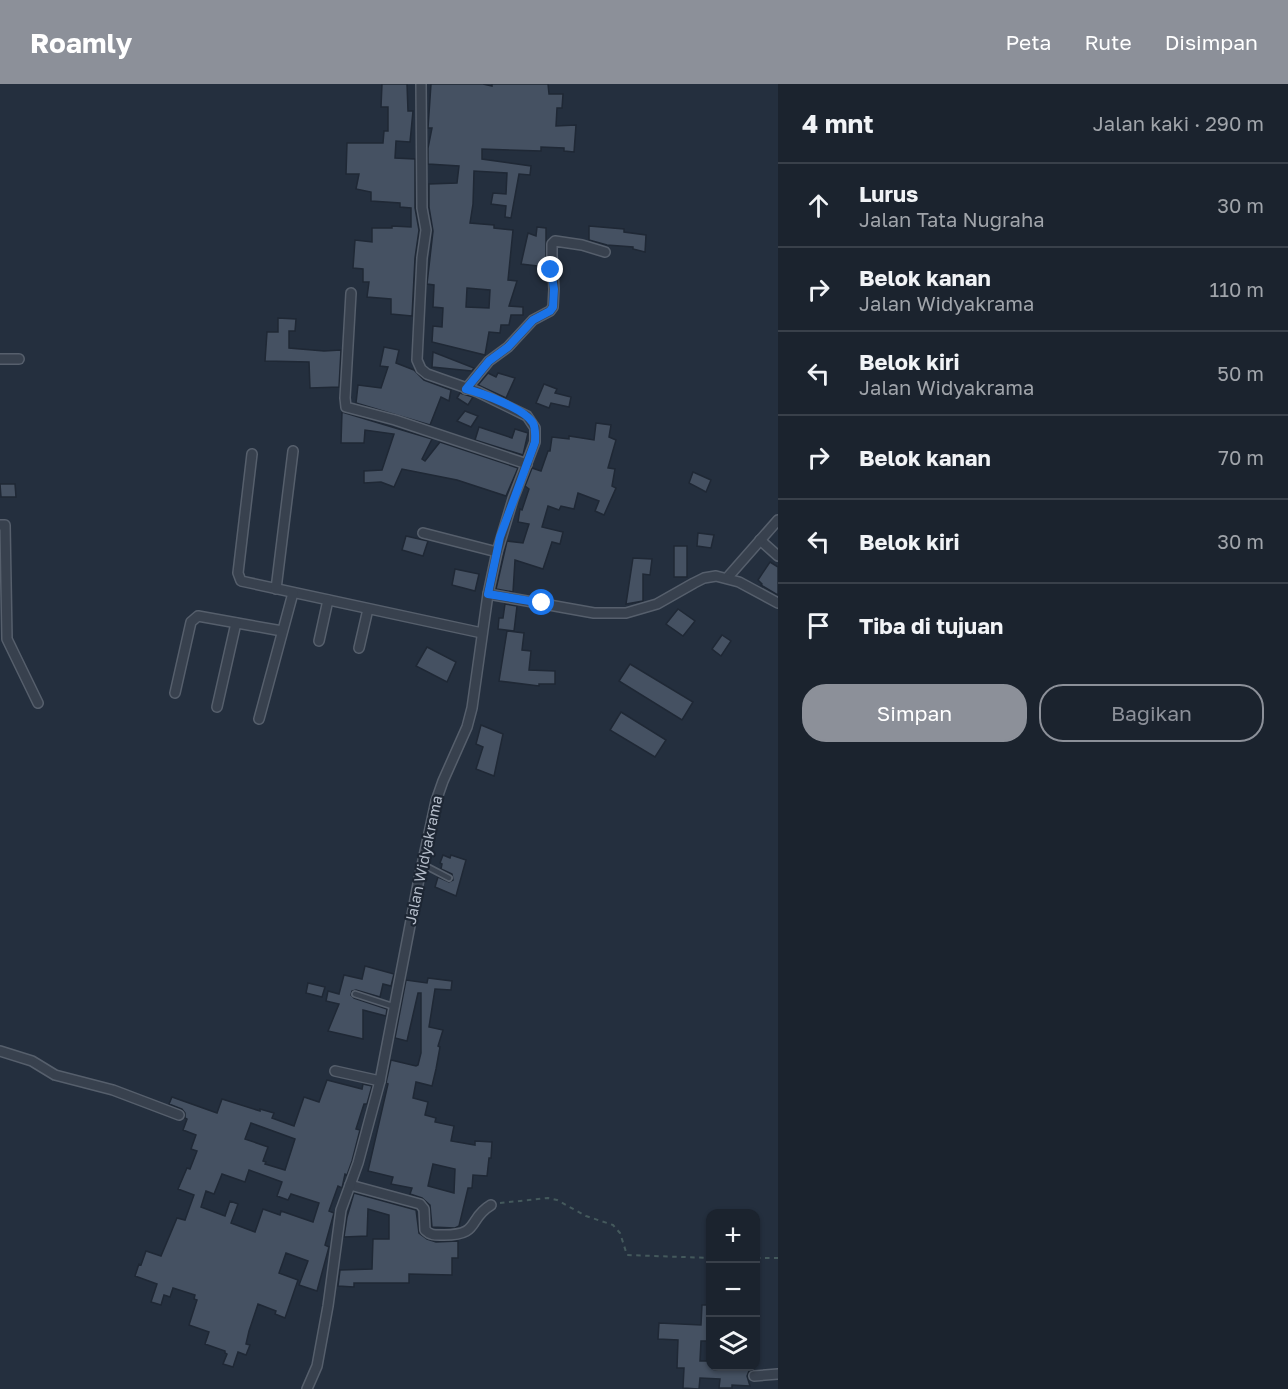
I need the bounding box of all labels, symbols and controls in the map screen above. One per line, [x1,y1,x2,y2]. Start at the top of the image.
text: Roamly [30,26,132,59]
text: Peta [1005,29,1051,55]
text: Rute [1084,29,1132,55]
text: Disimpan [1165,29,1258,55]
text: 4 mnt [802,108,874,139]
text: Jalan kaki · 290 m [1093,111,1264,135]
text: Lurus [859,180,918,207]
icon: ahead [802,189,835,222]
text: 30 m [1217,193,1264,217]
text: Jalan Tata Nugraha [859,207,1045,231]
route end [537,256,563,282]
text: Belok kanan [859,264,991,291]
icon: right [802,273,835,306]
text: 110 m [1210,277,1264,301]
text: Jalan Widyakrama [859,291,1034,315]
text: Belok kiri [859,348,960,375]
icon: left [802,357,835,390]
text: 50 m [1217,361,1264,385]
text: Jalan Widyakrama [859,375,1034,399]
icon: right [802,441,835,474]
text: Belok kanan [859,444,991,471]
text: 70 m [1218,445,1264,469]
icon: left [802,525,835,558]
text: Belok kiri [859,528,960,555]
text: 30 m [1217,529,1264,553]
route start [528,589,554,615]
icon: arrive [802,609,835,642]
text: Tiba di tujuan [859,612,1003,639]
button: Simpan [802,684,1027,742]
button: Bagikan [1039,684,1264,742]
street label: Jalan Widyakrama [401,794,445,926]
map controls [706,1209,760,1371]
button: + [706,1209,760,1263]
button: − [706,1263,760,1317]
button: layers [706,1317,760,1371]

